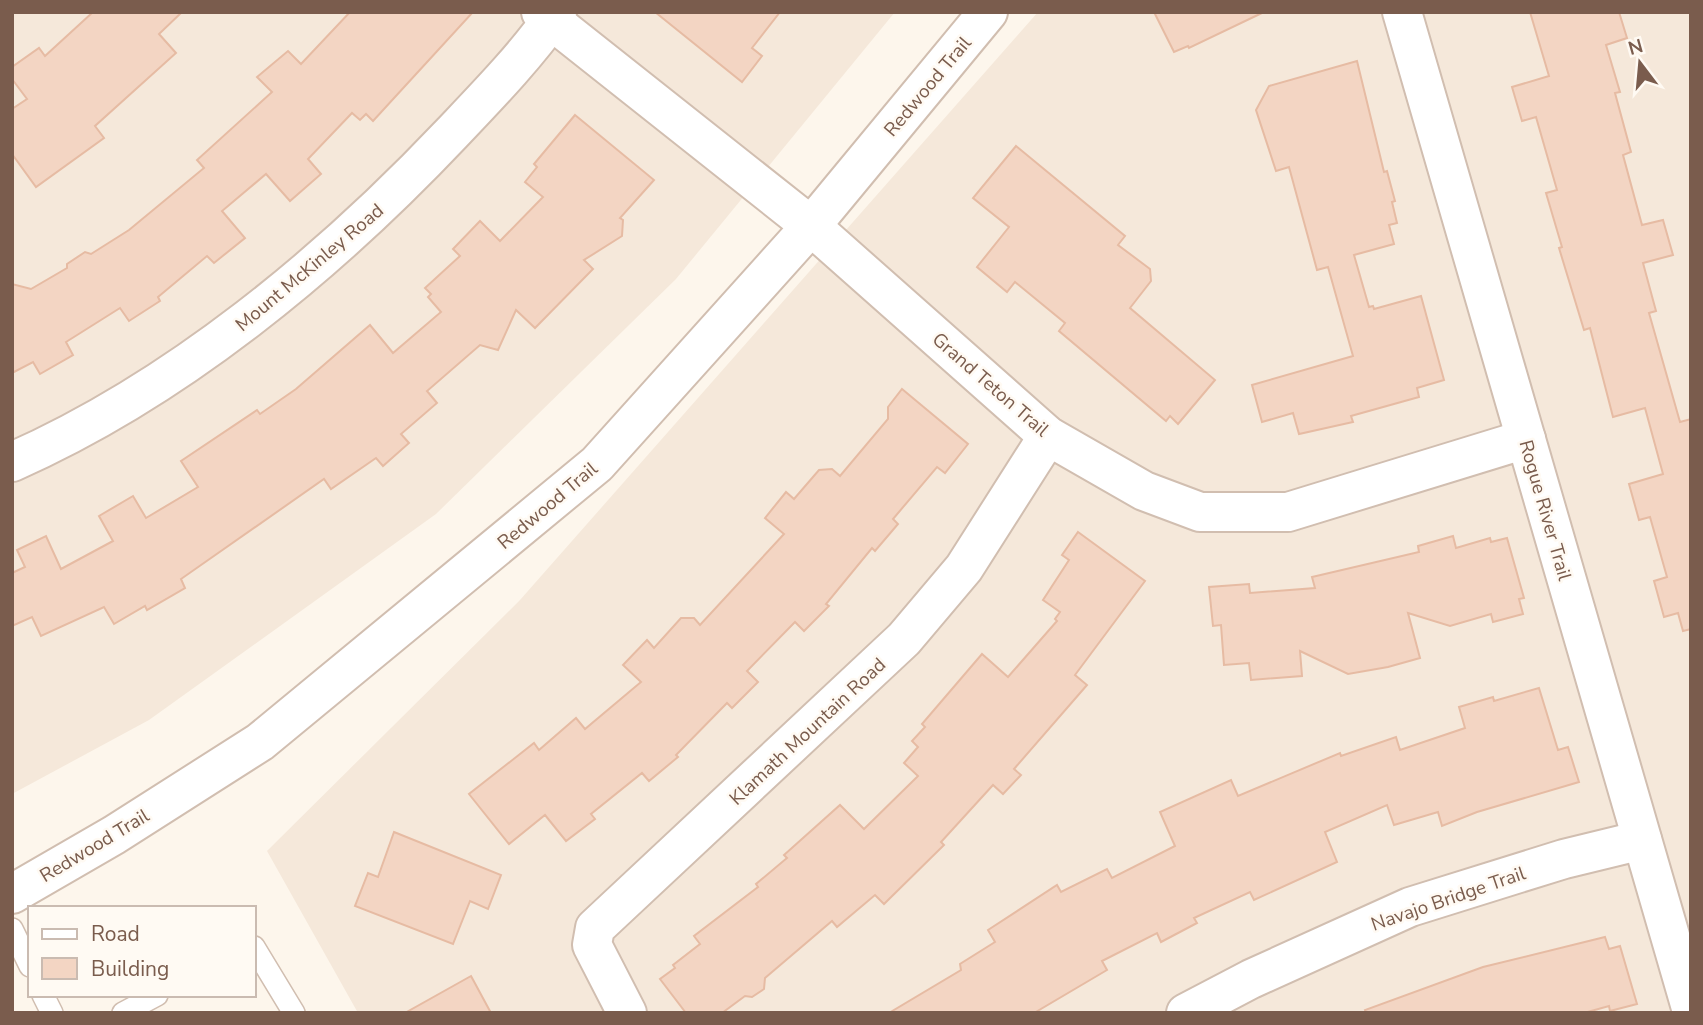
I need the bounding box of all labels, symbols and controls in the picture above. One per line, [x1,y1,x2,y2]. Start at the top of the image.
north arrow [1605,28,1675,98]
street label: Redwood Trail [878,31,978,142]
text: N [1625,33,1646,62]
street label: Mount McKinley Road [230,198,389,338]
street label: Grand Teton Trail [926,327,1055,443]
street label: Rogue River Trail [1513,437,1578,584]
street label: Redwood Trail [492,456,604,555]
street label: Klamath Mountain Road [724,652,892,811]
street label: Redwood Trail [35,803,154,889]
street label: Navajo Bridge Trail [1368,860,1529,938]
legend [28,906,256,997]
text: Road [91,920,140,948]
text: Building [91,955,169,983]

